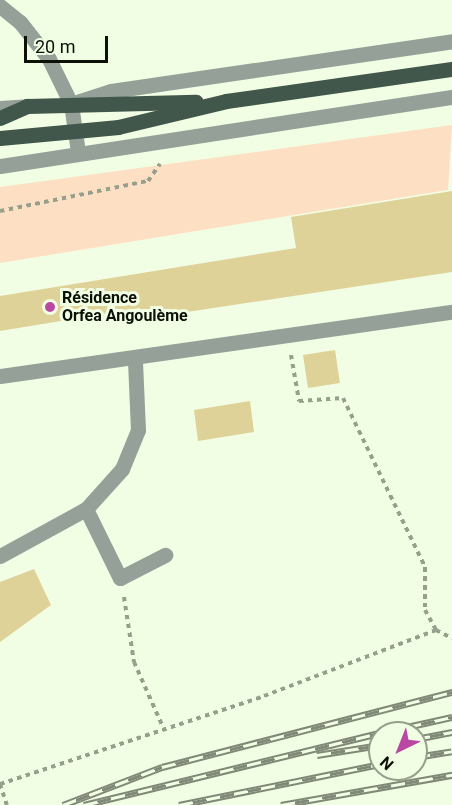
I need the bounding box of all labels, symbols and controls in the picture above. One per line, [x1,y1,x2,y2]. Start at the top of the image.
scale bar [27,24,111,62]
text: 20 m [35,36,75,57]
place label: Résidence Orfea Angoulème [62,288,188,326]
marker: Résidence Orfea Angoulème [43,300,57,314]
north arrow [368,721,428,781]
text: N [376,752,397,774]

